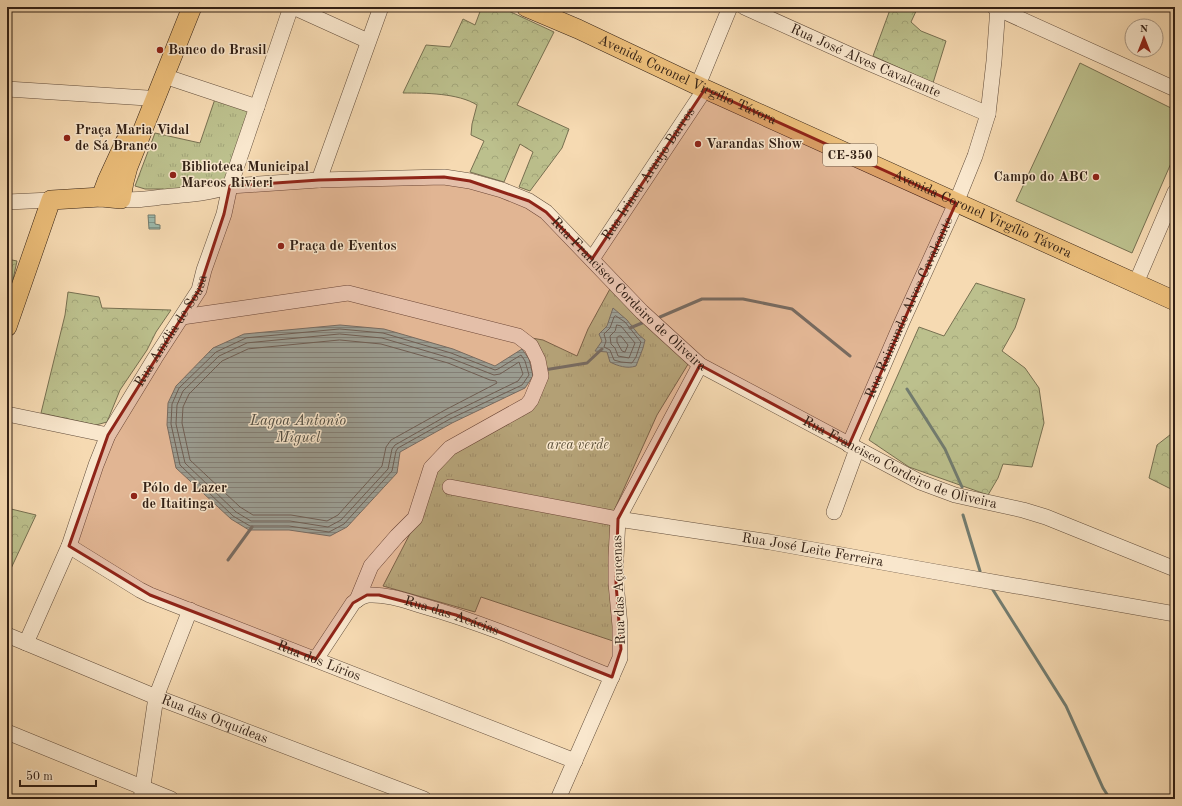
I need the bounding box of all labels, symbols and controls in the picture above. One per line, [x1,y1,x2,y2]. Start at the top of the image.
north arrow [1124,18,1164,58]
street label: Rua José Alves Cavalcante [788,22,943,100]
text: N [1140,24,1149,35]
street label: Avenida Coronel Virgílio Távora [596,33,779,127]
place label: Banco do Brasil [168,43,266,57]
marker: Banco do Brasil [155,45,165,55]
street label: Rua Irineu Araujo Barros [599,105,698,243]
place label: Praça Maria Vidal de Sá Branco [75,123,189,153]
marker: Praça Maria Vidal de Sá Branco [62,133,72,143]
place label: Varandas Show [706,137,802,151]
marker: Varandas Show [693,139,703,149]
road number: CE-350 [823,144,877,166]
place label: Biblioteca Municipal Marcos Rivieri [181,160,309,190]
street label: Avenida Coronel Virgílio Távora [890,168,1074,261]
marker: Biblioteca Municipal Marcos Rivieri [168,170,178,180]
place label: Campo do ABC [994,170,1088,184]
marker: Campo do ABC [1091,172,1101,182]
street label: Rua Francisco Cordeiro de Oliveira [548,215,708,374]
street label: Rua Raimundo Alves Cavalcante [863,215,956,400]
place label: Praça de Eventos [289,239,397,253]
marker: Praça de Eventos [276,241,286,251]
street label: Rua Amélia de Sousa [132,273,210,389]
water label: Lagoa Antonio Miguel [249,414,346,446]
street label: Rua Francisco Cordeiro de Oliveira [800,414,998,511]
park label: area verde [547,438,609,452]
place label: Pólo de Lazer de Itaitinga [142,481,227,511]
marker: Pólo de Lazer de Itaitinga [129,491,139,501]
street label: Rua José Leite Ferreira [741,531,885,569]
street label: Rua das Açucenas [610,535,628,645]
street label: Rua das Acácias [403,594,501,638]
street label: Rua dos Lírios [275,638,363,684]
street label: Rua das Orquídeas [159,693,270,746]
scale bar [20,762,96,788]
text: 50 m [26,770,53,783]

